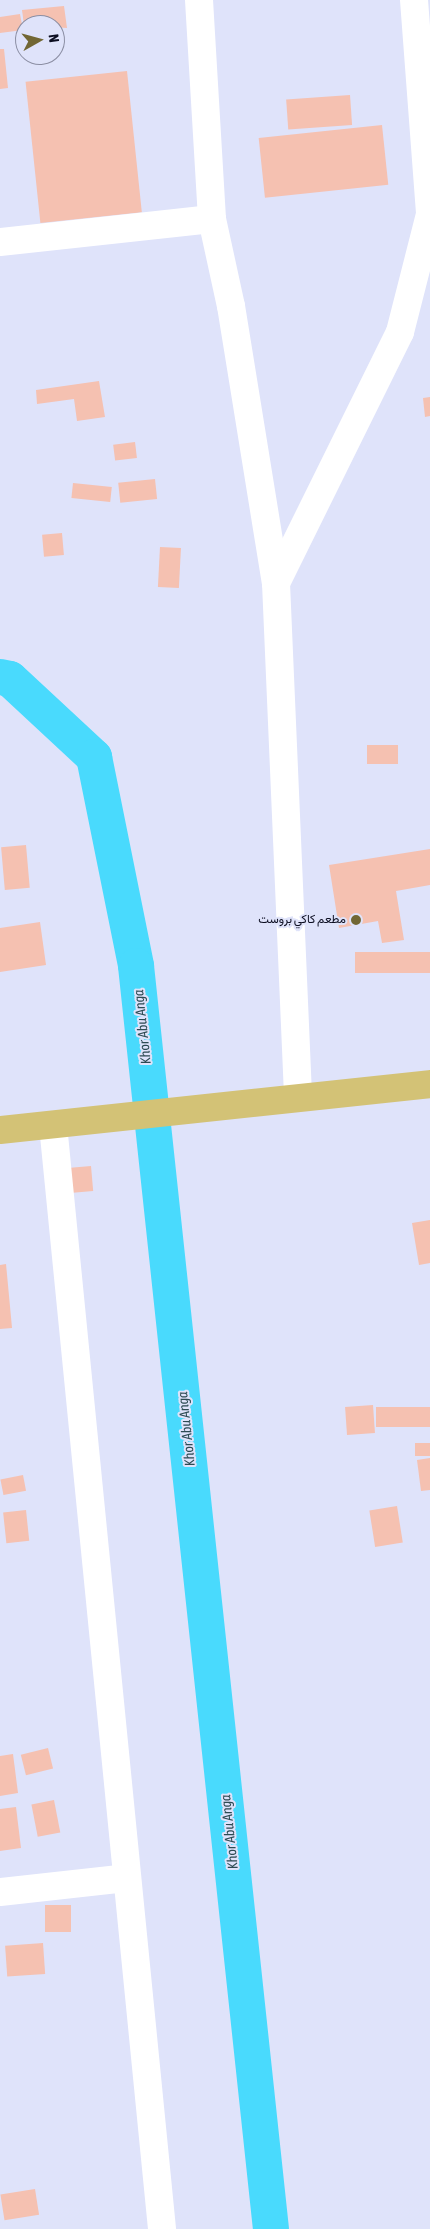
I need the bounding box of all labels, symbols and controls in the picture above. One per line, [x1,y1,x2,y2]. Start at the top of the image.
north arrow [15,15,65,65]
text: N [45,33,62,43]
place label: مطعم كاكي بروست [258,913,346,927]
marker: مطعم كاكي بروست [350,914,362,926]
water label: Khor Abu Anga [130,989,154,1065]
water label: Khor Abu Anga [174,1391,198,1467]
water label: Khor Abu Anga [217,1794,241,1870]

